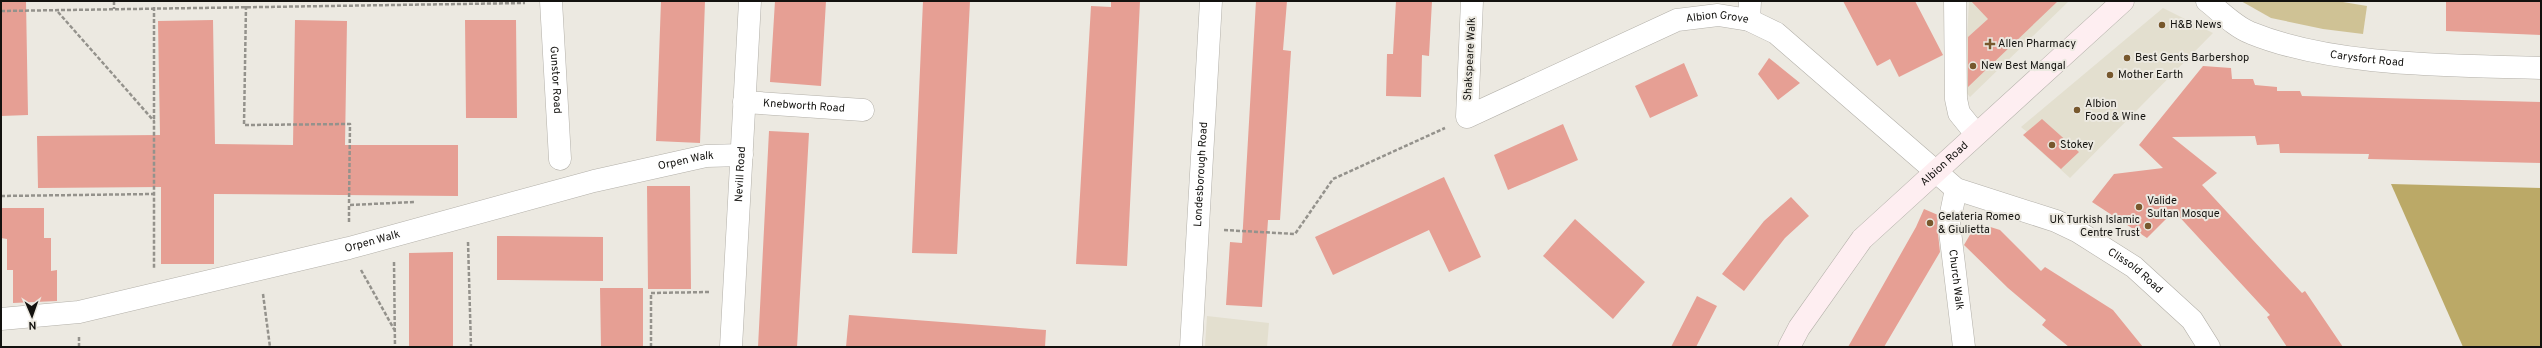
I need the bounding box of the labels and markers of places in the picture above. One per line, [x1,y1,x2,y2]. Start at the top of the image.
place label: H&B News [2170,18,2222,32]
marker: H&B News [2157,20,2167,30]
place label: Allen Pharmacy [1998,37,2076,51]
marker: Allen Pharmacy [1985,39,1995,49]
place label: Best Gents Barbershop [2135,51,2249,65]
marker: Best Gents Barbershop [2122,53,2132,63]
place label: New Best Mangal [1981,59,2066,73]
marker: New Best Mangal [1968,61,1978,71]
place label: Mother Earth [2118,68,2183,82]
marker: Mother Earth [2105,70,2115,80]
place label: Albion Food & Wine [2085,97,2146,124]
marker: Albion Food & Wine [2072,105,2082,115]
place label: Stokey [2060,138,2094,152]
marker: Stokey [2047,140,2057,150]
place label: Valide Sultan Mosque [2147,194,2220,221]
marker: Valide Sultan Mosque [2134,202,2144,212]
place label: Gelateria Romeo & Giulietta [1938,210,2020,237]
place label: UK Turkish Islamic Centre Trust [2050,213,2140,240]
marker: Gelateria Romeo & Giulietta [1925,218,1935,228]
marker: UK Turkish Islamic Centre Trust [2143,221,2153,231]

